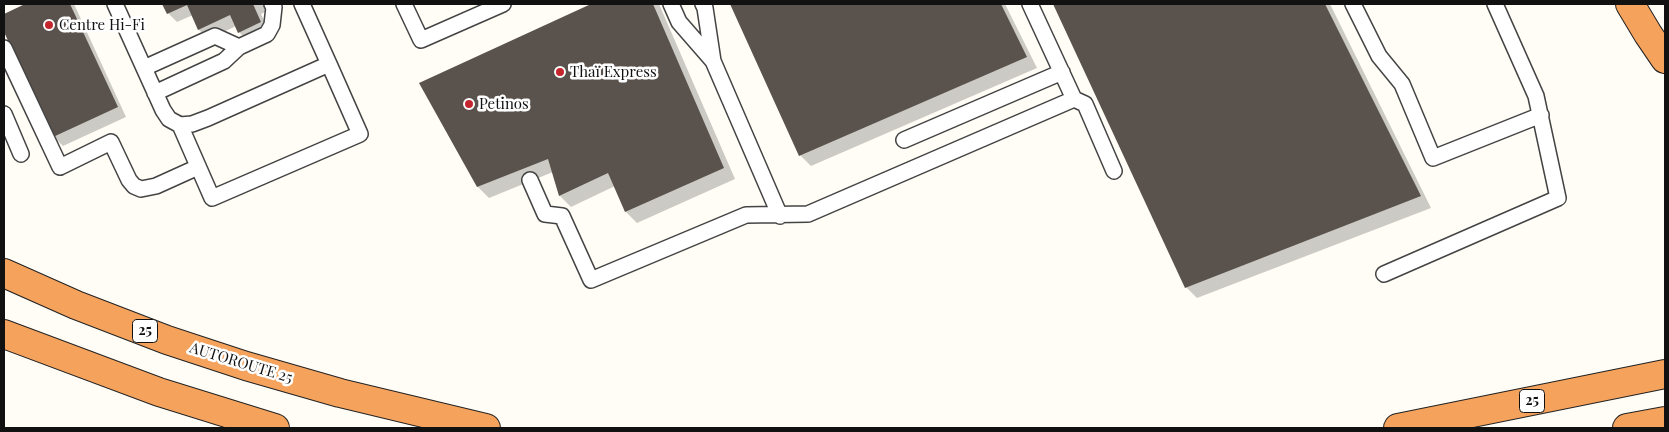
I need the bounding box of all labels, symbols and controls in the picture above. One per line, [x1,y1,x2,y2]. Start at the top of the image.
place label: Centre Hi-Fi [59,16,145,34]
marker: Centre Hi-Fi [43,19,55,31]
place label: Thaï Express [570,63,657,81]
marker: Thaï Express [554,66,566,78]
place label: Petinos [479,95,529,113]
marker: Petinos [463,98,475,110]
road number: 25 [132,320,158,342]
street label: AUTOROUTE 25 [187,339,295,387]
road number: 25 [1520,390,1544,412]

